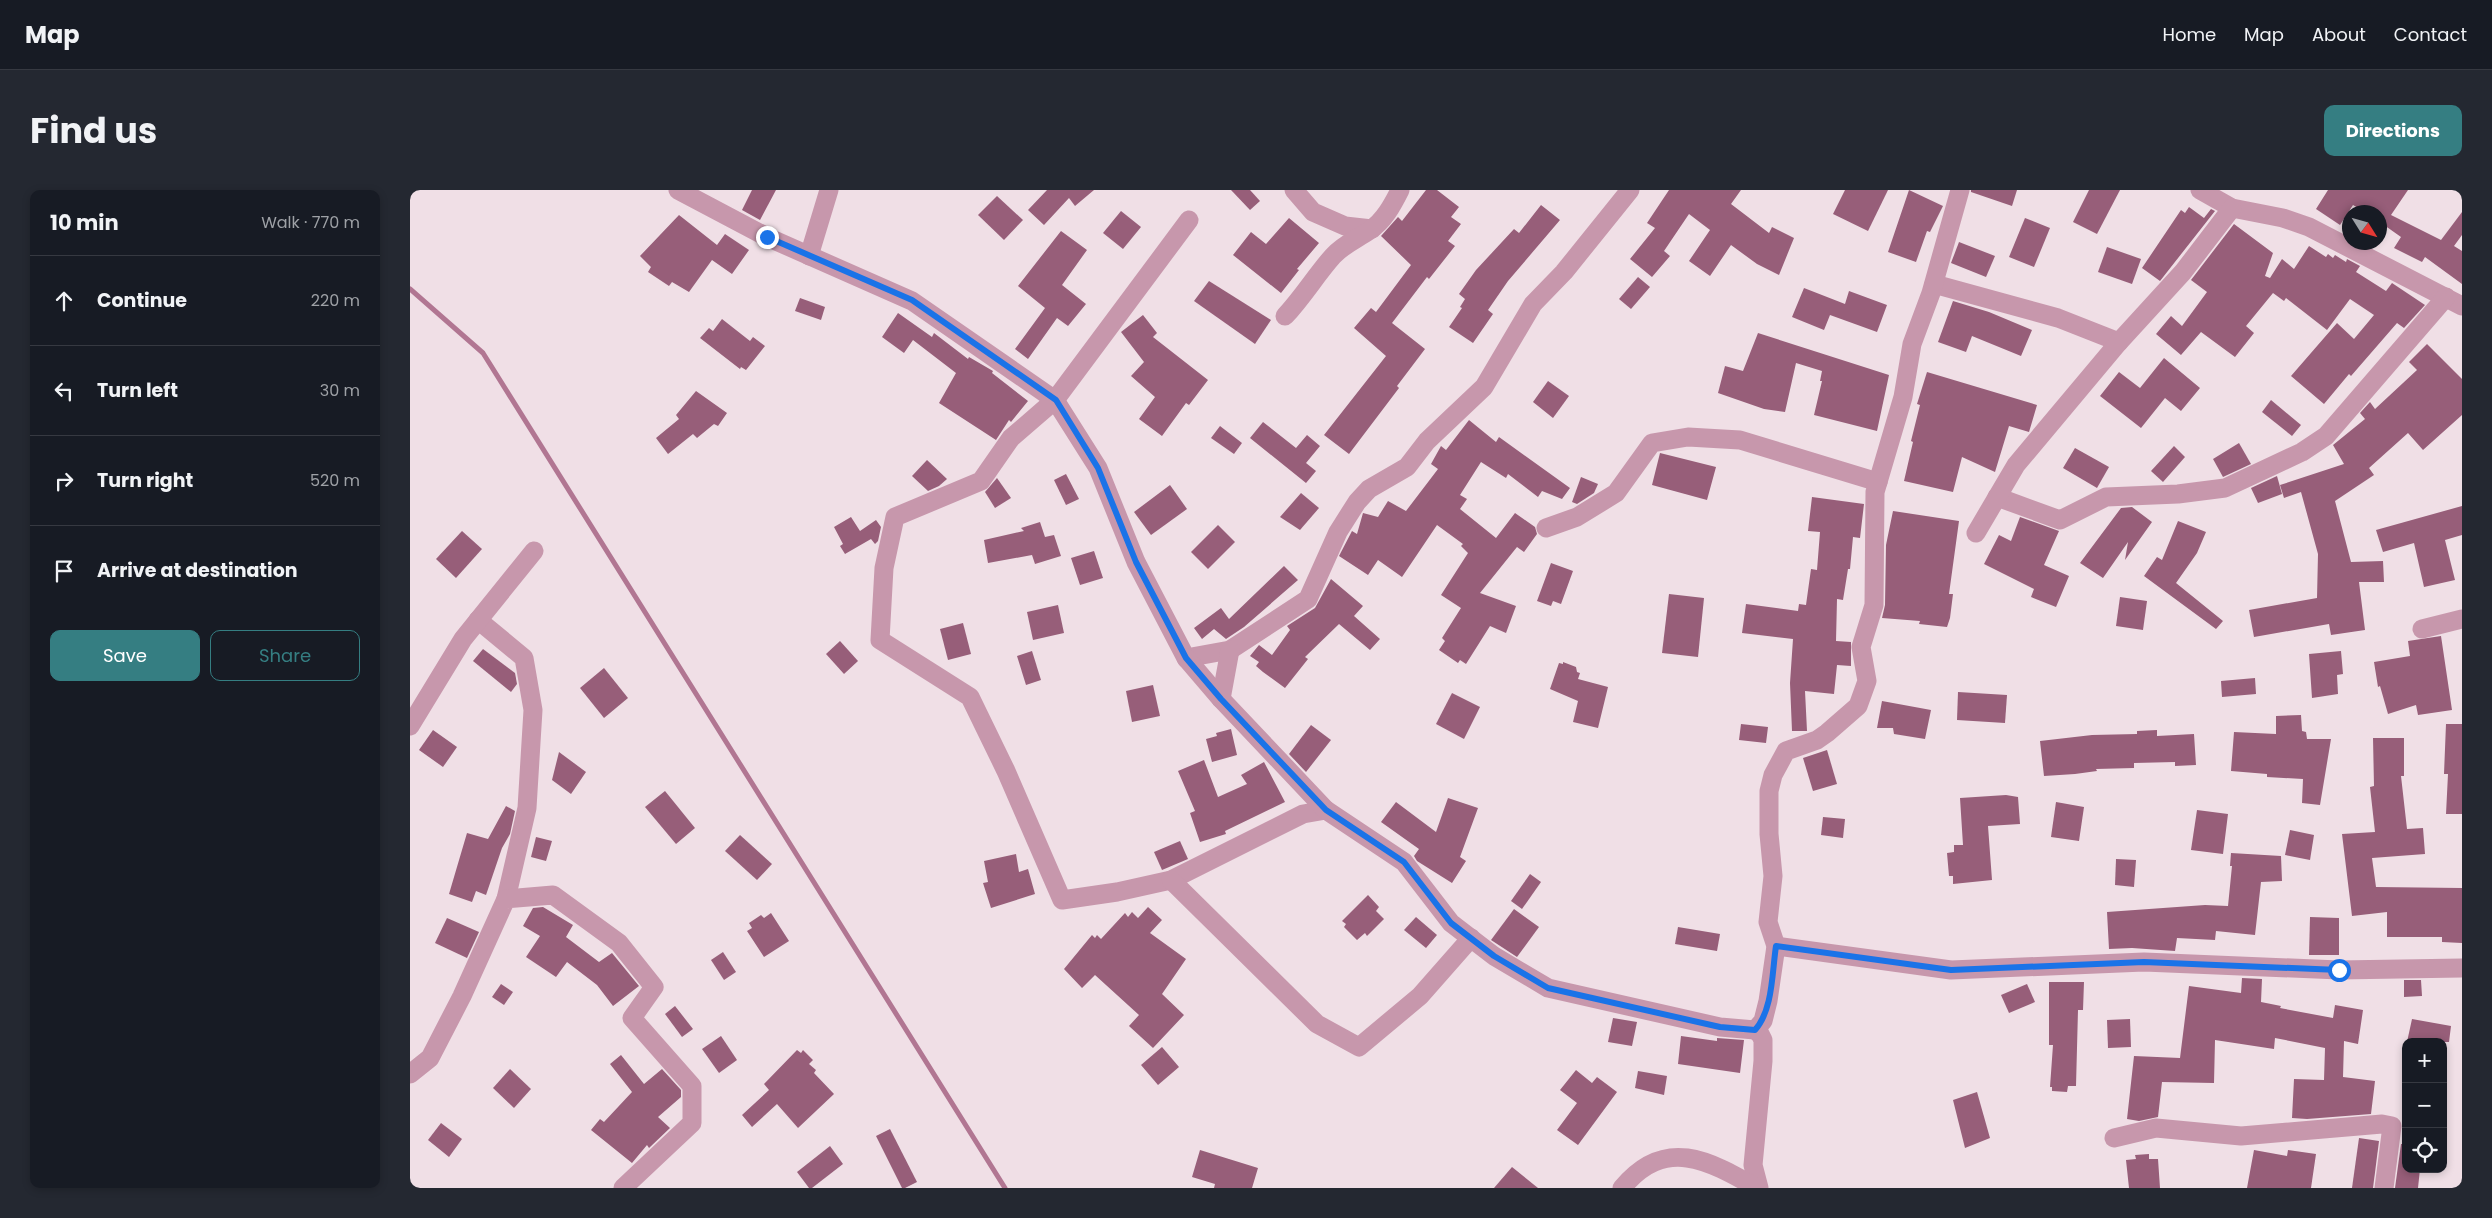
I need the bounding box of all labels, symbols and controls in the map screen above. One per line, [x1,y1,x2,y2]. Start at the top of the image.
text: Map [25,18,80,51]
text: Home [2162,22,2216,47]
text: Map [2244,22,2284,47]
text: About [2312,22,2366,47]
text: Contact [2394,22,2467,47]
button: Directions [2324,105,2462,156]
text: Find us [30,106,157,155]
north arrow [2342,205,2387,250]
text: 10 min [50,208,119,237]
text: Walk · 770 m [261,211,360,234]
route end [756,226,779,249]
icon: ahead [50,287,78,315]
text: Continue [97,287,187,314]
text: 220 m [311,289,360,312]
icon: left [50,377,78,405]
text: Turn left [97,377,178,404]
text: 30 m [320,379,360,402]
icon: right [50,467,78,495]
text: Turn right [97,467,193,494]
text: 520 m [310,469,360,492]
icon: arrive [50,557,78,585]
text: Arrive at destination [97,557,298,584]
button: Save [50,630,200,681]
button: Share [210,630,360,681]
route start [2328,959,2351,982]
map controls [2402,1038,2447,1173]
button: + [2402,1038,2447,1083]
button: − [2402,1083,2447,1128]
button: locate [2402,1128,2447,1173]

